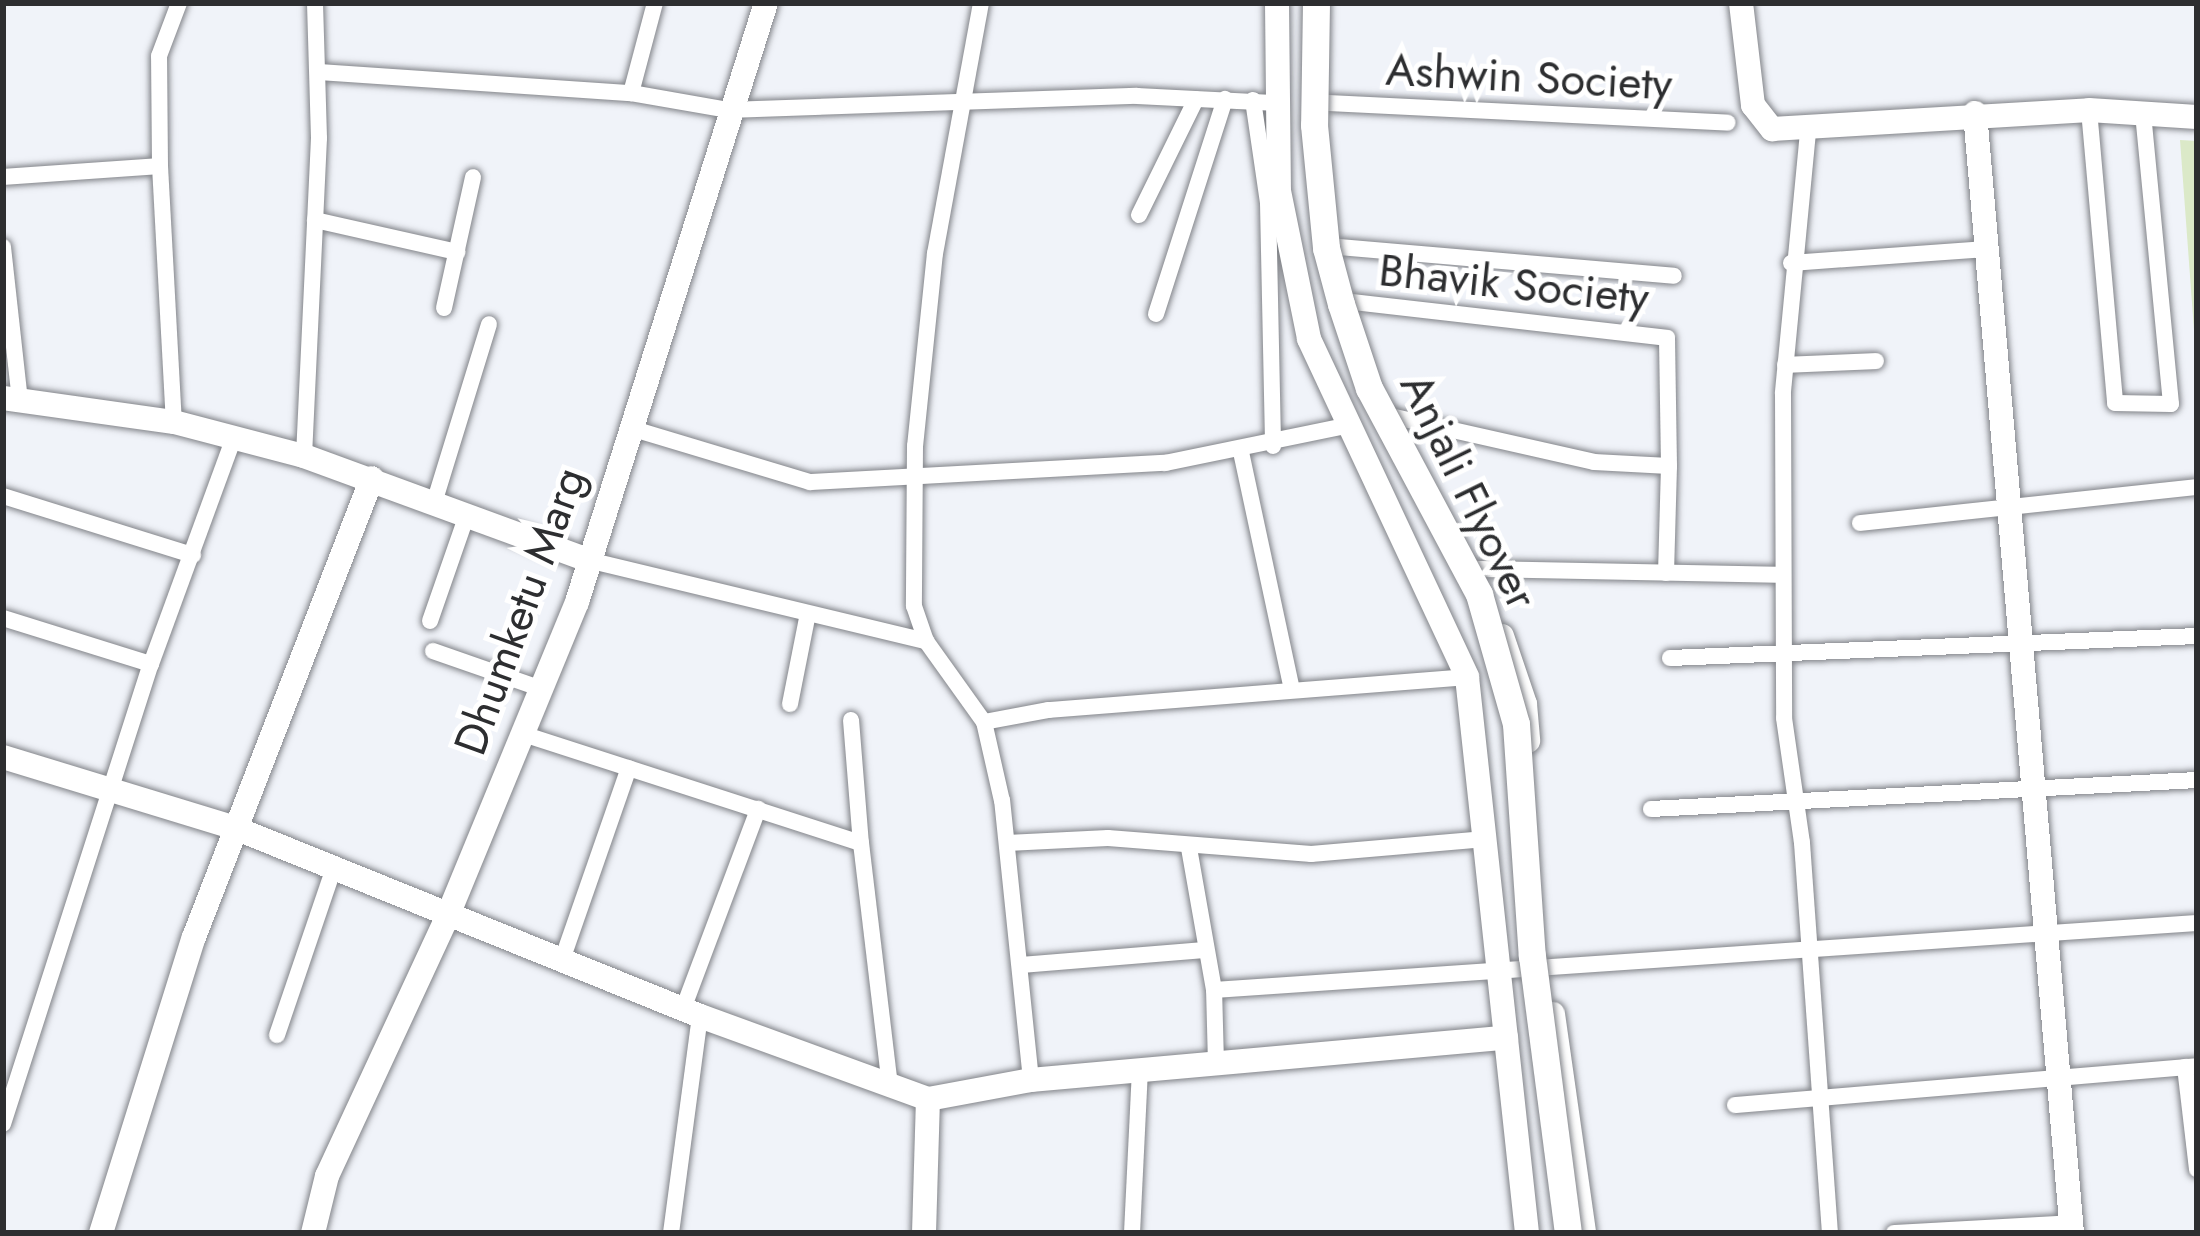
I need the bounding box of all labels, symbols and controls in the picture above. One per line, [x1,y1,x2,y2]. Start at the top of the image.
street label: Ashwin Society [1384,43,1674,111]
street label: Bhavik Society [1376,243,1652,325]
street label: Anjali Flyover [1389,364,1549,618]
street label: Dhumketu Marg [443,460,597,762]

